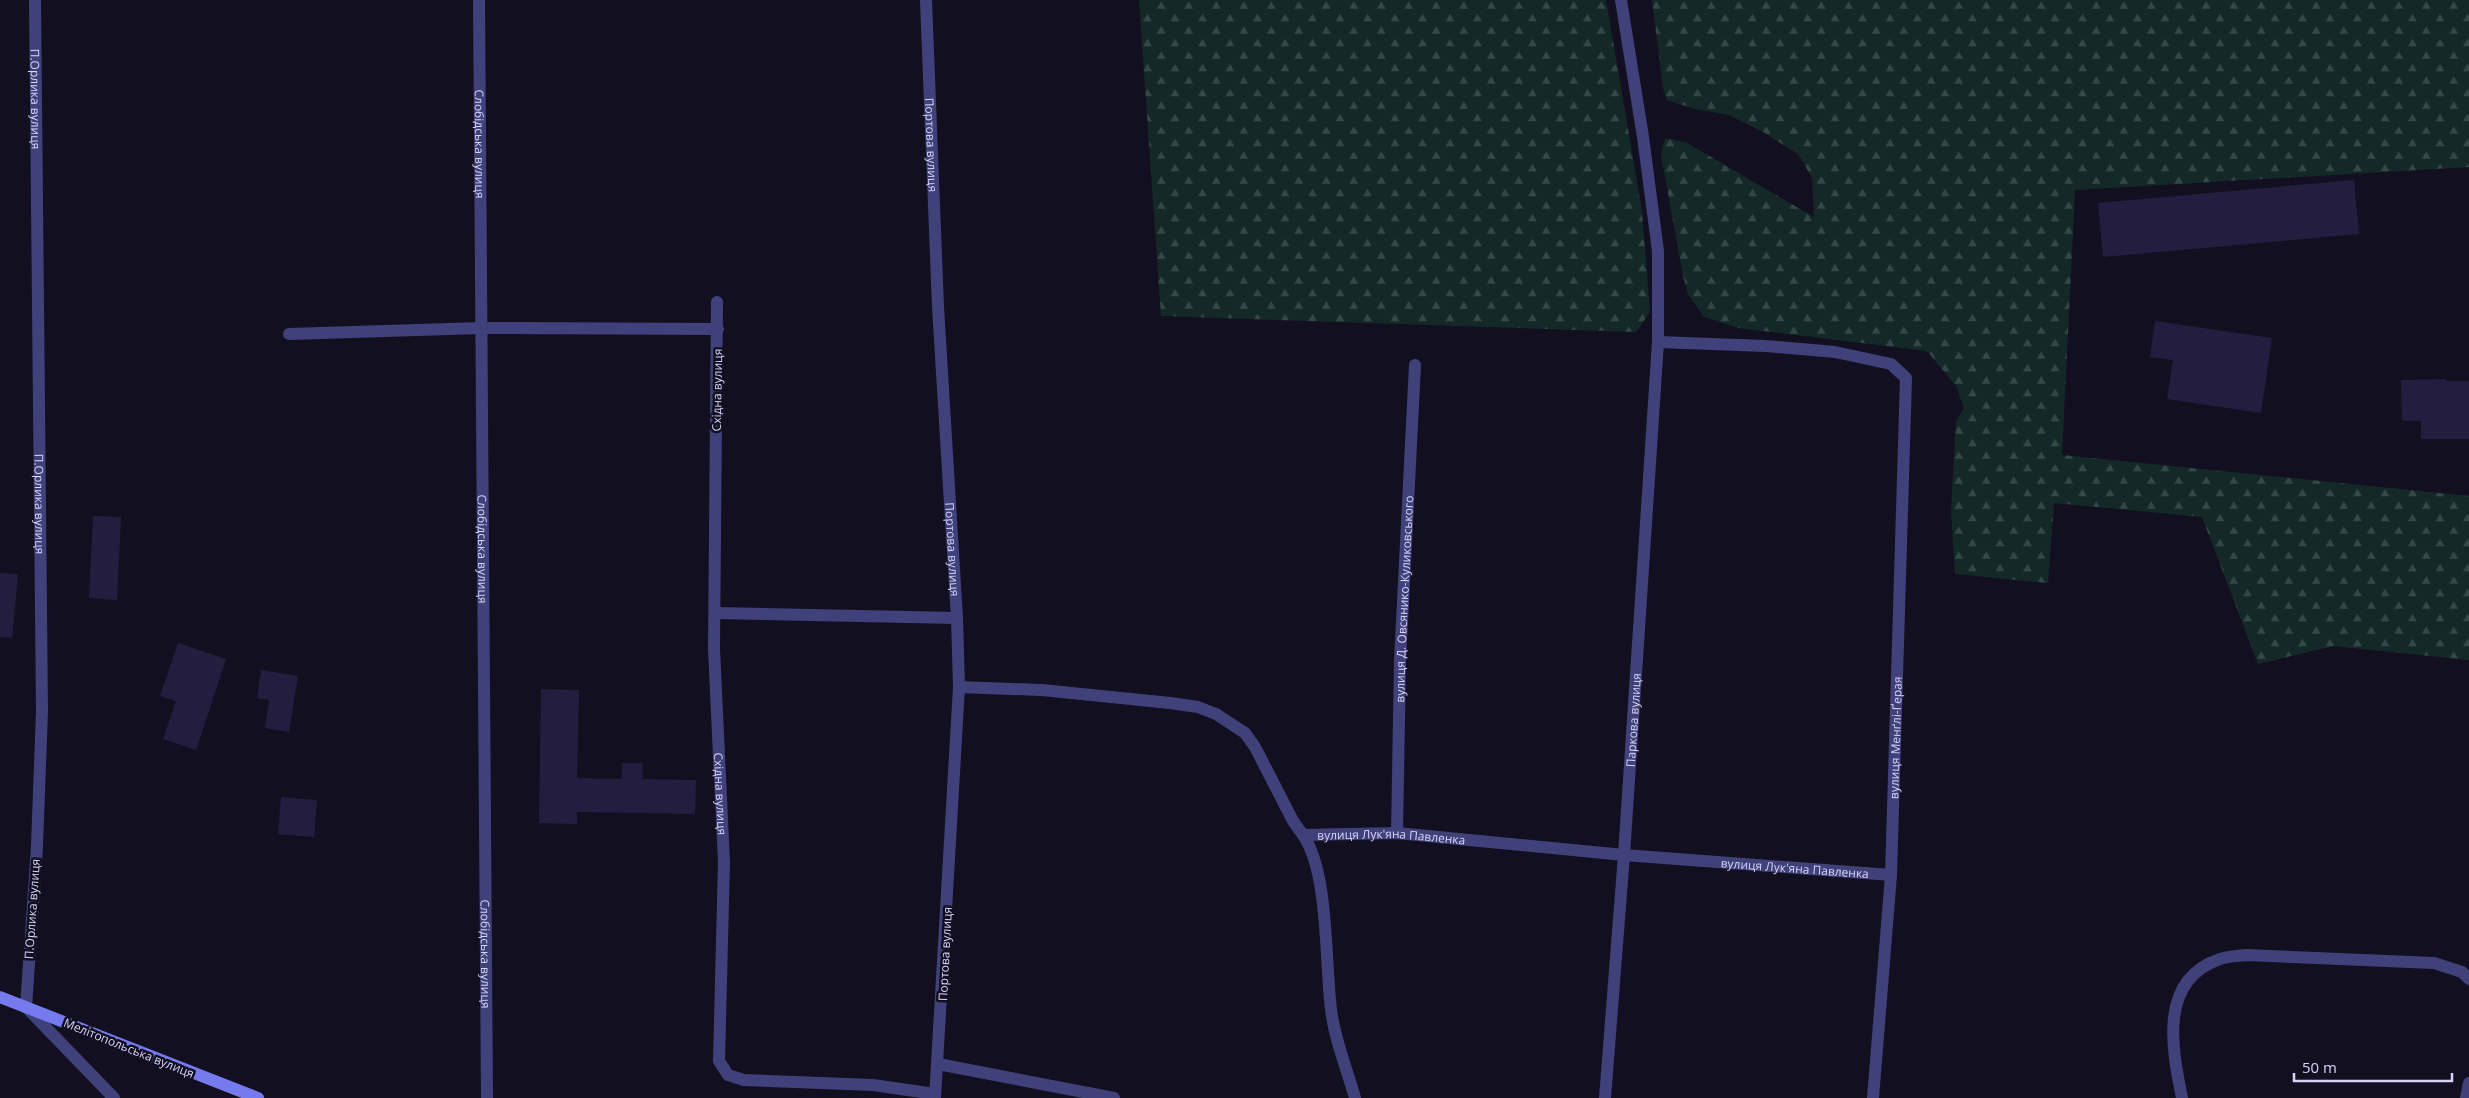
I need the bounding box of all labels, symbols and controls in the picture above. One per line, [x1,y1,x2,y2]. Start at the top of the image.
street label: П.Орлика вулиця [27,49,45,149]
street label: Слобідська вулиця [471,89,489,199]
street label: Портова вулиця [921,97,942,192]
street label: Східна вулиця [708,349,726,431]
street label: П.Орлика вулиця [31,454,49,554]
street label: Слобідська вулиця [474,494,492,604]
street label: вулиця Д. Овсянико-Куликовського [1391,495,1417,703]
street label: Портова вулиця [941,502,964,597]
street label: Паркова вулиця [1621,672,1645,768]
street label: вулиця Менґлі-Ґерая [1885,676,1905,799]
street label: Східна вулиця [710,752,731,836]
street label: вулиця Лук'яна Павленка [1317,824,1466,848]
street label: вулиця Лук'яна Павленка [1720,854,1870,882]
street label: П.Орлика вулиця [20,858,44,960]
street label: Слобідська вулиця [477,899,495,1009]
street label: Портова вулиця [934,906,956,1002]
street label: Мелітопольська вулиця [61,1014,197,1082]
scale bar [2294,1050,2452,1082]
text: 50 m [2302,1057,2337,1077]

